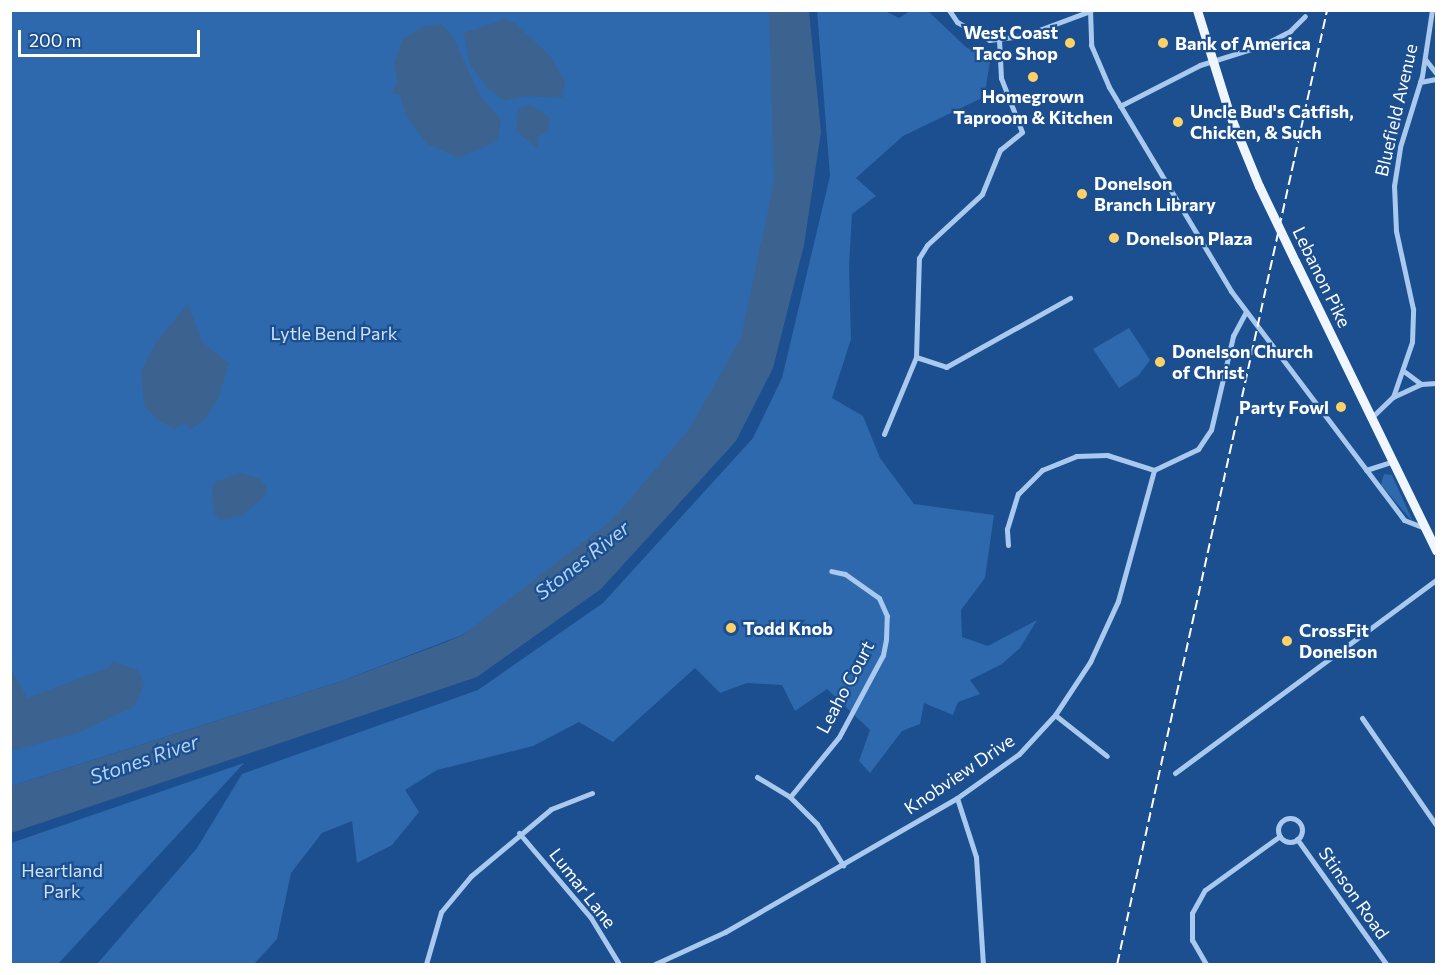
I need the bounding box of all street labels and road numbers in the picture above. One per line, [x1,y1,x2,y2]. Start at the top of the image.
street label: Bluefield Avenue [1370,42,1422,178]
street label: Lebanon Pike [1288,223,1356,331]
street label: Leaho Court [812,637,878,737]
street label: Knobview Drive [900,729,1018,819]
street label: Stinson Road [1314,843,1394,943]
street label: Lumar Lane [545,844,621,932]

